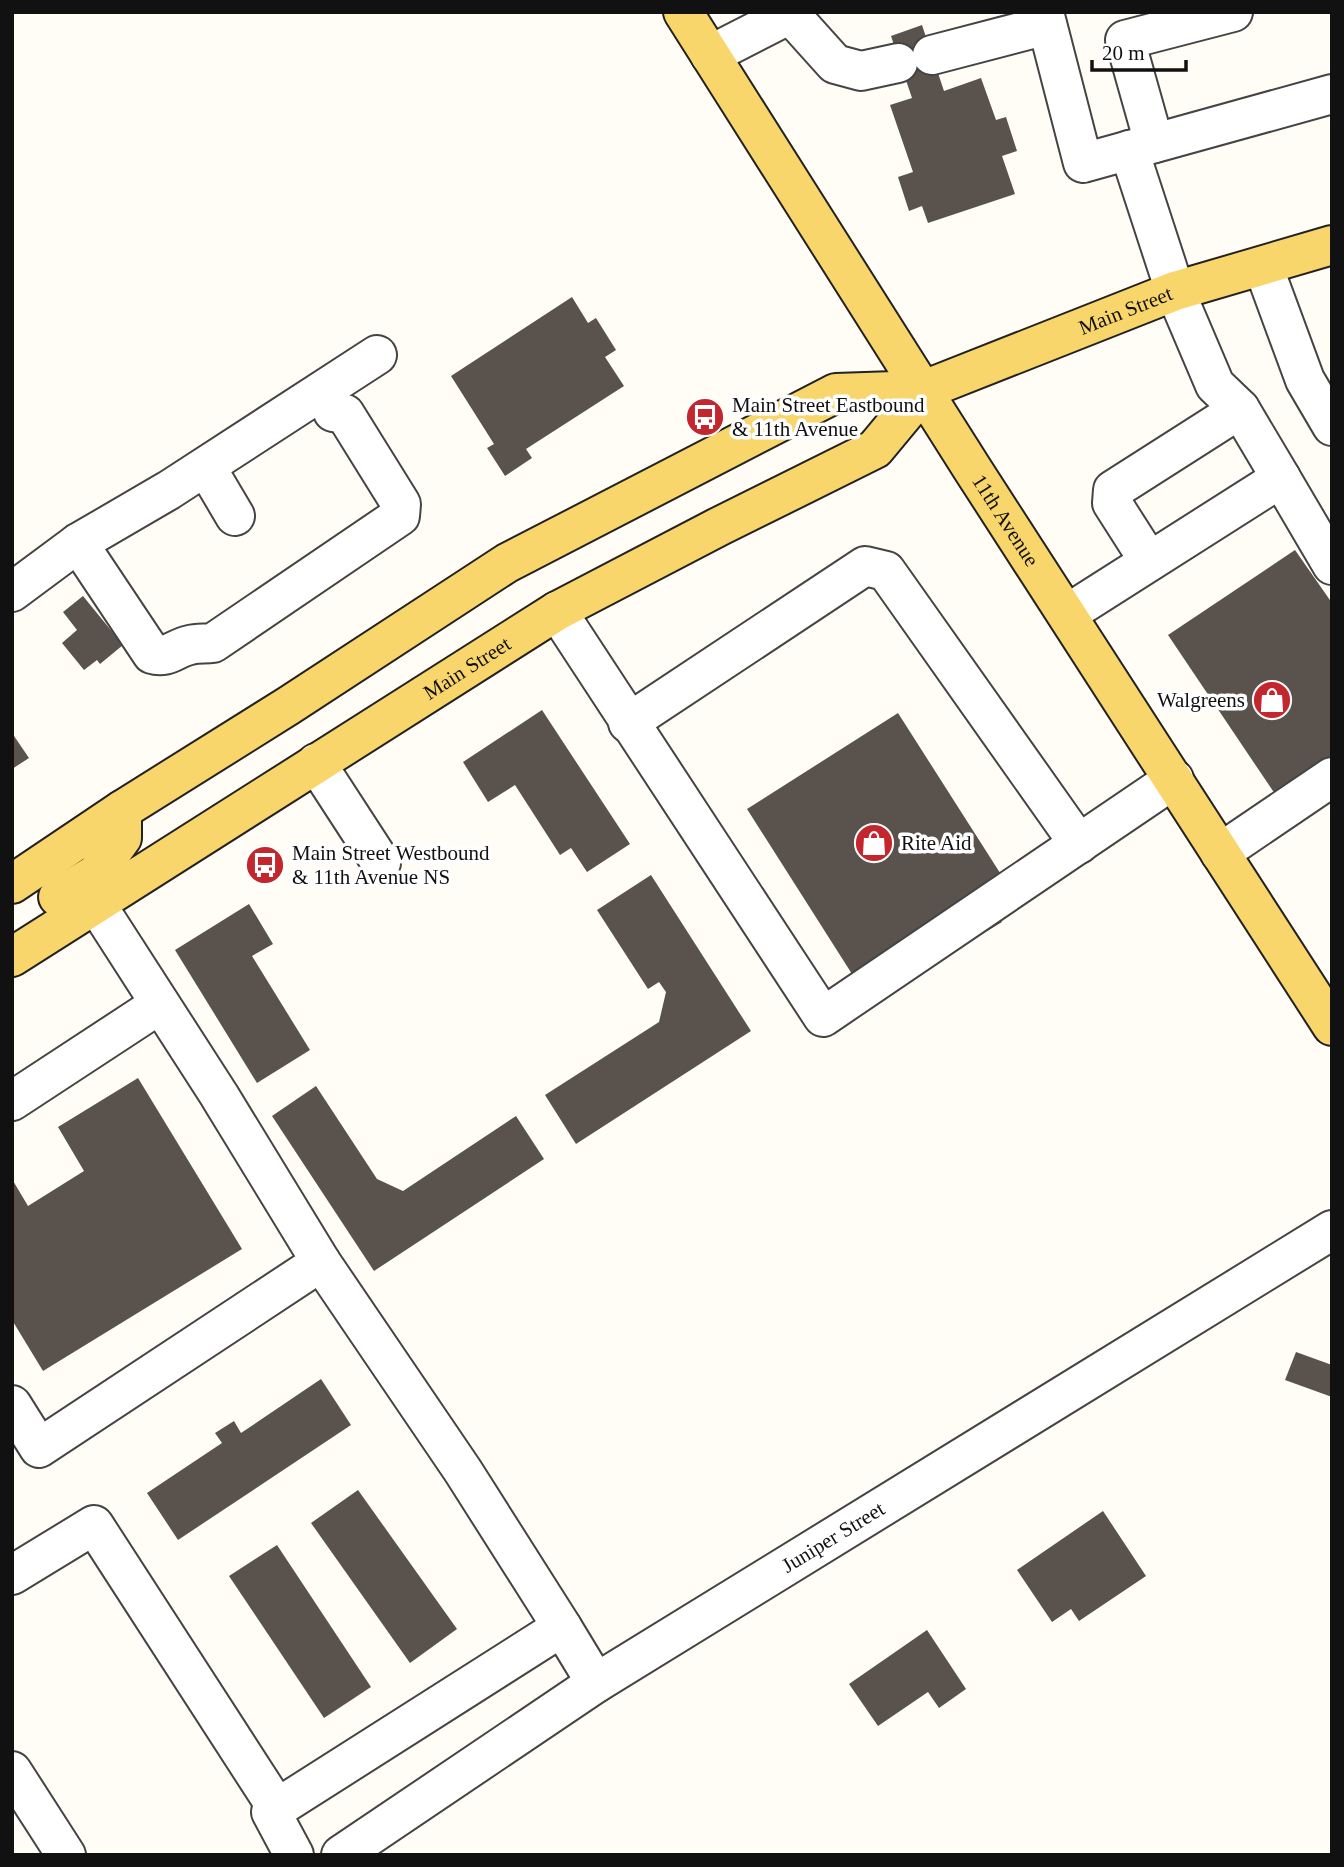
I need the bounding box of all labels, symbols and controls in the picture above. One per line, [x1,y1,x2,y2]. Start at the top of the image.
scale bar [1092,28,1186,72]
text: 20 m [1102,41,1145,65]
street label: Main Street [1075,281,1176,340]
place label: Main Street Eastbound & 11th Avenue [732,393,925,441]
bus stop icon: Main Street Eastbound & 11th Avenue [684,396,726,438]
street label: 11th Avenue [967,470,1044,571]
street label: Main Street [419,631,515,705]
shop icon: Walgreens [1251,679,1293,721]
place label: Walgreens [1157,688,1245,712]
shop icon: Rite Aid [853,822,895,864]
place label: Rite Aid [901,831,972,855]
place label: Main Street Westbound & 11th Avenue NS [292,841,490,889]
bus stop icon: Main Street Westbound & 11th Avenue NS [244,844,286,886]
street label: Juniper Street [777,1496,889,1578]

